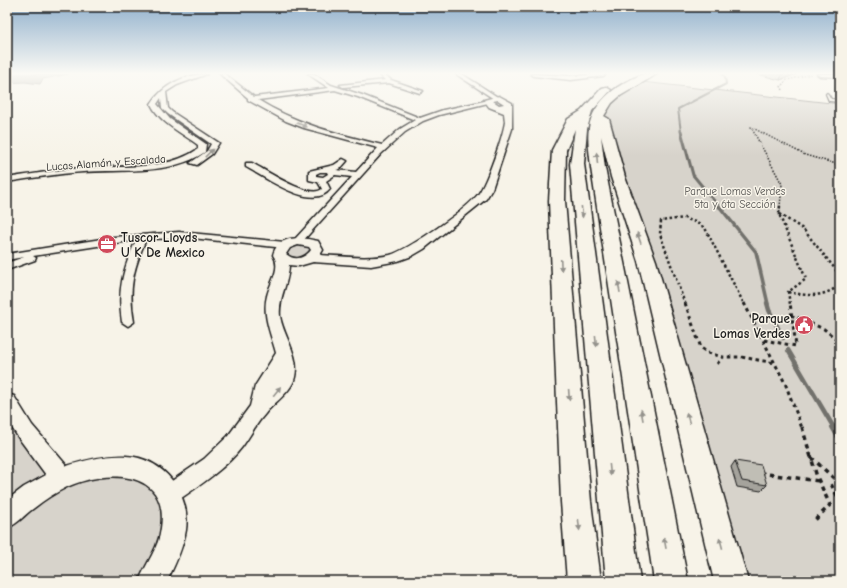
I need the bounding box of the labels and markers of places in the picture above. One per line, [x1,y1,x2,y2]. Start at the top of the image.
place label: Tuscor Lloyds U K De Mexico [121,230,205,260]
office icon: Tuscor Lloyds U K De Mexico [96,233,118,255]
place label: Parque Lomas Verdes [713,311,791,341]
public building icon: Parque Lomas Verdes [793,314,815,336]

